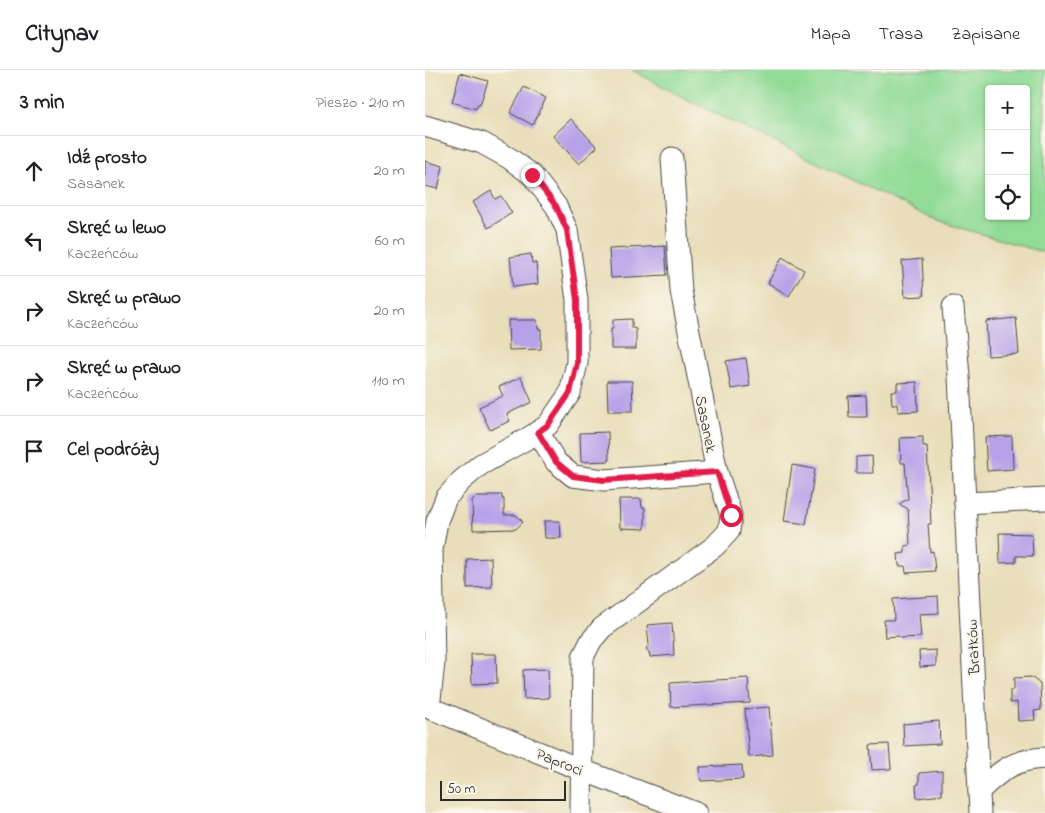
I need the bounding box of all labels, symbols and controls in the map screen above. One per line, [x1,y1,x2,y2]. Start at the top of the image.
text: Citynav [25,17,98,52]
text: Mapa [811,22,851,48]
text: Trasa [879,22,923,48]
text: Zapisane [951,22,1020,48]
map controls [985,85,1030,220]
button: + [985,85,1030,130]
text: 3 min [20,88,64,118]
text: Pieszo · 210 m [316,91,405,115]
button: − [985,130,1030,175]
text: Idź prosto [67,145,147,172]
icon: ahead [20,157,48,185]
text: 20 m [374,159,405,183]
route end [521,164,544,187]
text: Sasanek [67,172,125,196]
button: locate [985,175,1030,220]
text: Skręć w lewo [67,215,166,242]
icon: left [20,227,48,255]
text: 60 m [375,229,405,253]
text: Kaczeńców [67,242,138,266]
text: Skręć w prawo [67,285,181,312]
icon: right [20,297,48,325]
text: 20 m [374,299,405,323]
text: Kaczeńców [67,312,138,336]
text: Skręć w prawo [67,355,181,382]
icon: right [20,367,48,395]
text: 110 m [371,369,405,393]
text: Kaczeńców [67,382,138,406]
street label: Sasanek [688,394,723,456]
icon: arrive [20,437,48,465]
text: Cel podróży [67,437,159,464]
route start [720,504,743,527]
street label: Bratków [961,619,987,676]
street label: Paproci [532,743,587,783]
scale bar [440,778,566,801]
text: 50 m [447,779,475,800]

